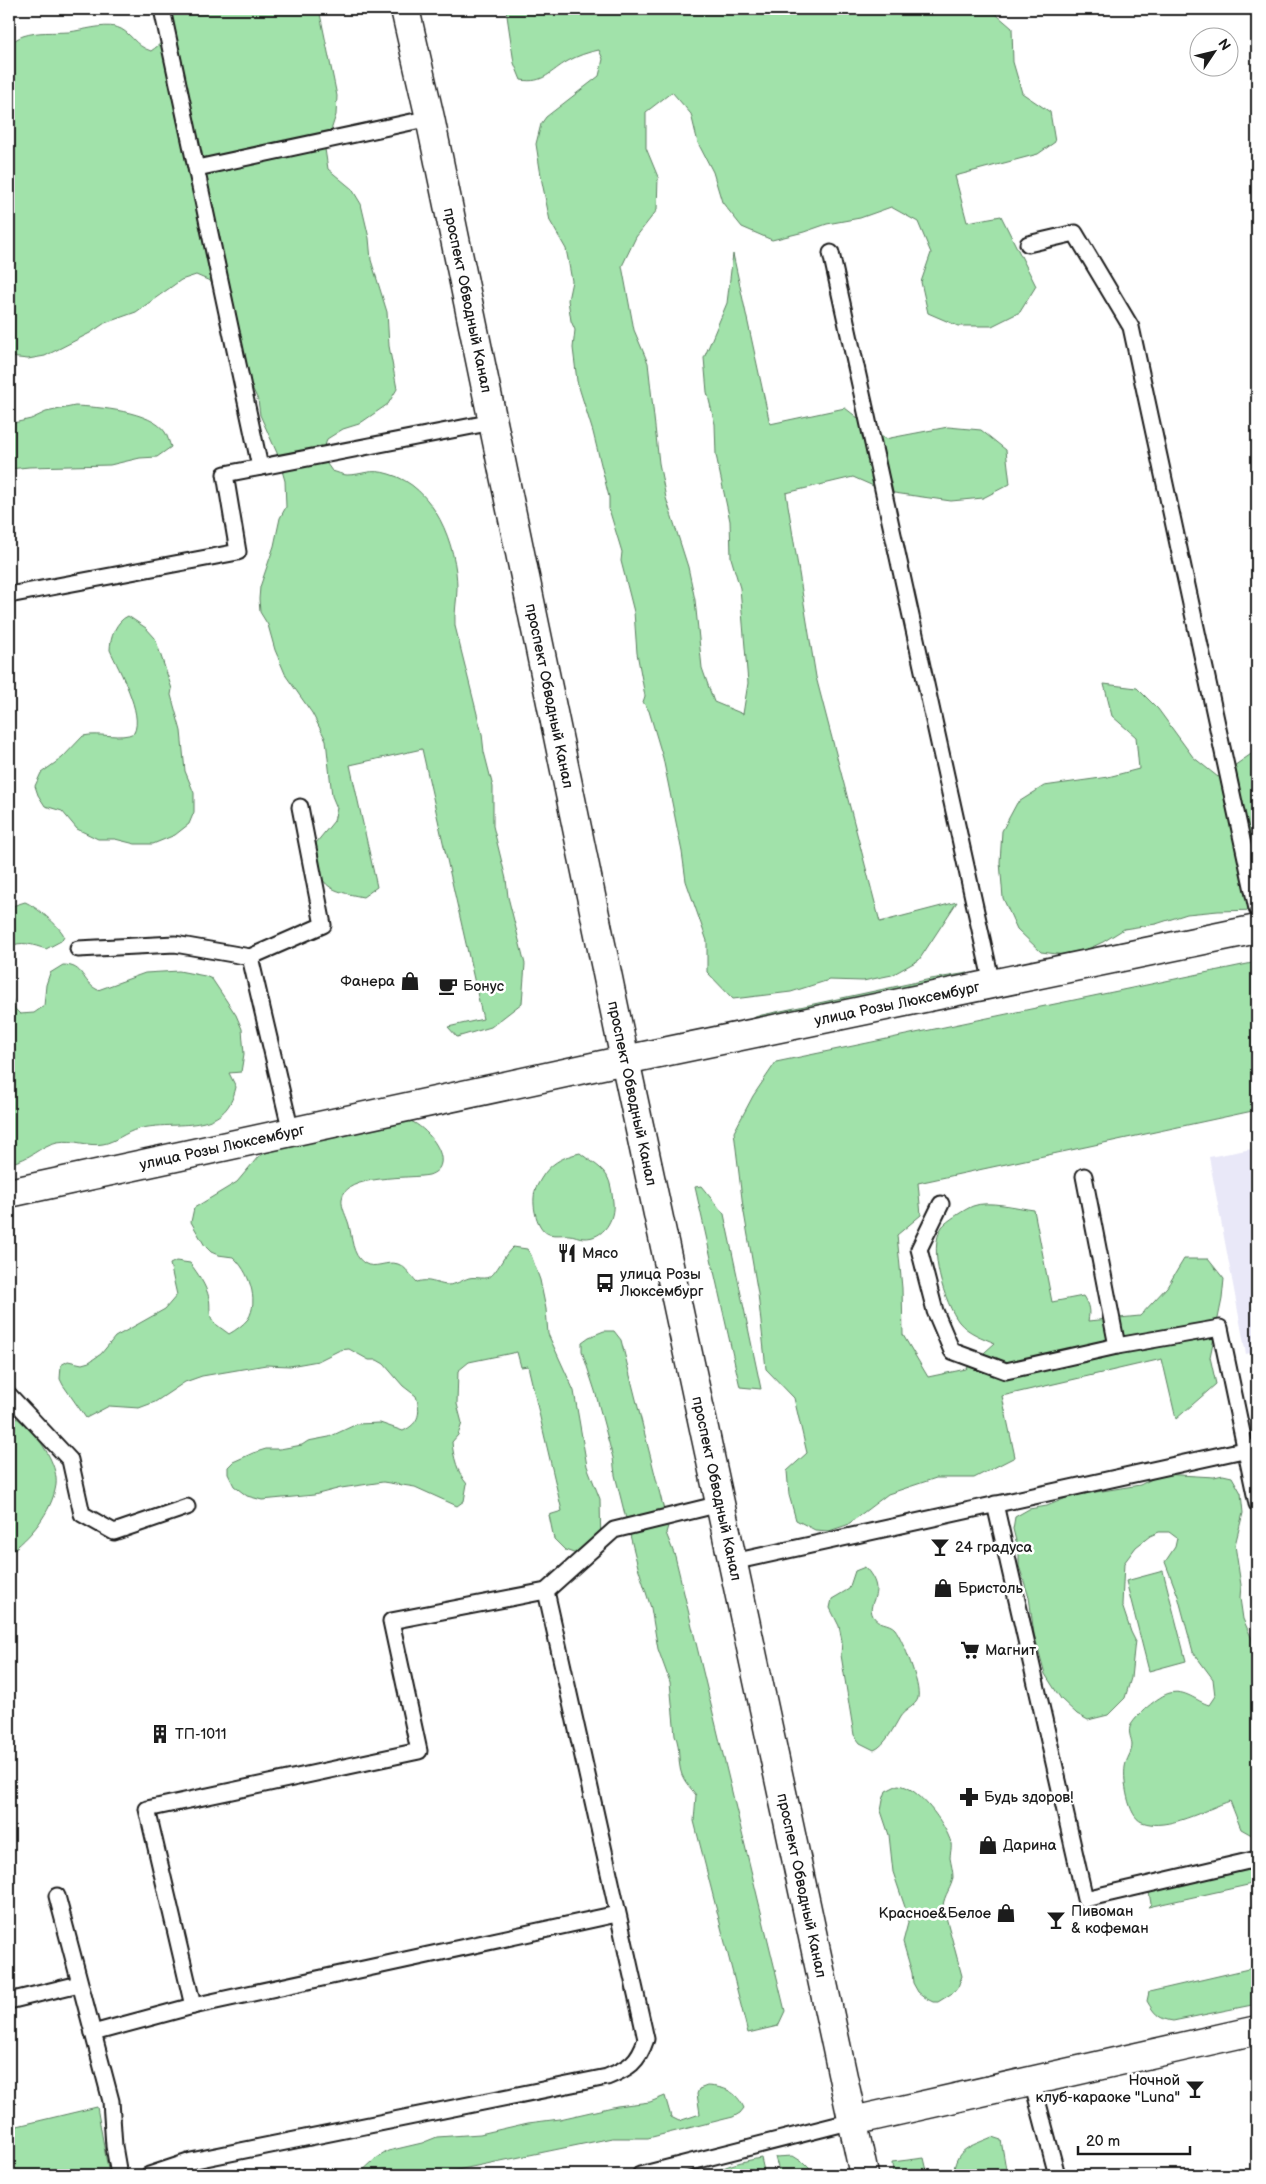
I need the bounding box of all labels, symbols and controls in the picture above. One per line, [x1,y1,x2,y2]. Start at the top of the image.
north arrow [1188,28,1238,78]
text: N [1214,36,1234,54]
street label: проспект Обводный Канал [439,206,496,395]
street label: проспект Обводный Канал [521,602,578,790]
shop icon: Фанера [399,970,421,992]
place label: Фанера [340,972,395,991]
cafe icon: Бонус [437,975,459,997]
place label: Бонус [463,977,505,996]
street label: улица Розы Люксембург [813,978,982,1031]
street label: проспект Обводный Канал [603,999,661,1188]
street label: улица Розы Люксембург [138,1120,307,1175]
restaurant icon: Мясо [556,1242,578,1264]
place label: Мясо [582,1244,618,1263]
place label: улица Розы Люксембург [619,1265,704,1301]
bus stop icon: улица Розы Люксембург [594,1272,616,1294]
street label: проспект Обводный Канал [687,1395,745,1583]
bar icon: 24 градуса [929,1536,951,1558]
place label: 24 градуса [955,1538,1032,1557]
shop icon: Бристоль [932,1577,954,1599]
place label: Бристоль [958,1579,1023,1598]
supermarket icon: Магнит [959,1639,981,1661]
place label: Магнит [985,1641,1036,1660]
building icon: ТП-1011 [149,1723,171,1745]
place label: ТП-1011 [175,1725,227,1744]
pharmacy icon: Будь здоров! [958,1786,980,1808]
place label: Будь здоров! [984,1788,1073,1807]
street label: проспект Обводный Канал [772,1792,830,1980]
shop icon: Дарина [977,1834,999,1856]
place label: Дарина [1003,1836,1057,1855]
shop icon: Красное&Белое [995,1902,1017,1924]
place label: Пивоман & кофеман [1071,1902,1149,1938]
place label: Красное&Белое [879,1904,991,1923]
bar icon: Пивоман & кофеман [1045,1909,1067,1931]
place label: Ночной клуб-караоке "Luna" [1036,2071,1180,2107]
bar icon: Ночной клуб-караоке "Luna" [1184,2078,1206,2100]
scale bar [1078,2124,1191,2156]
text: 20 m [1086,2132,1120,2151]

